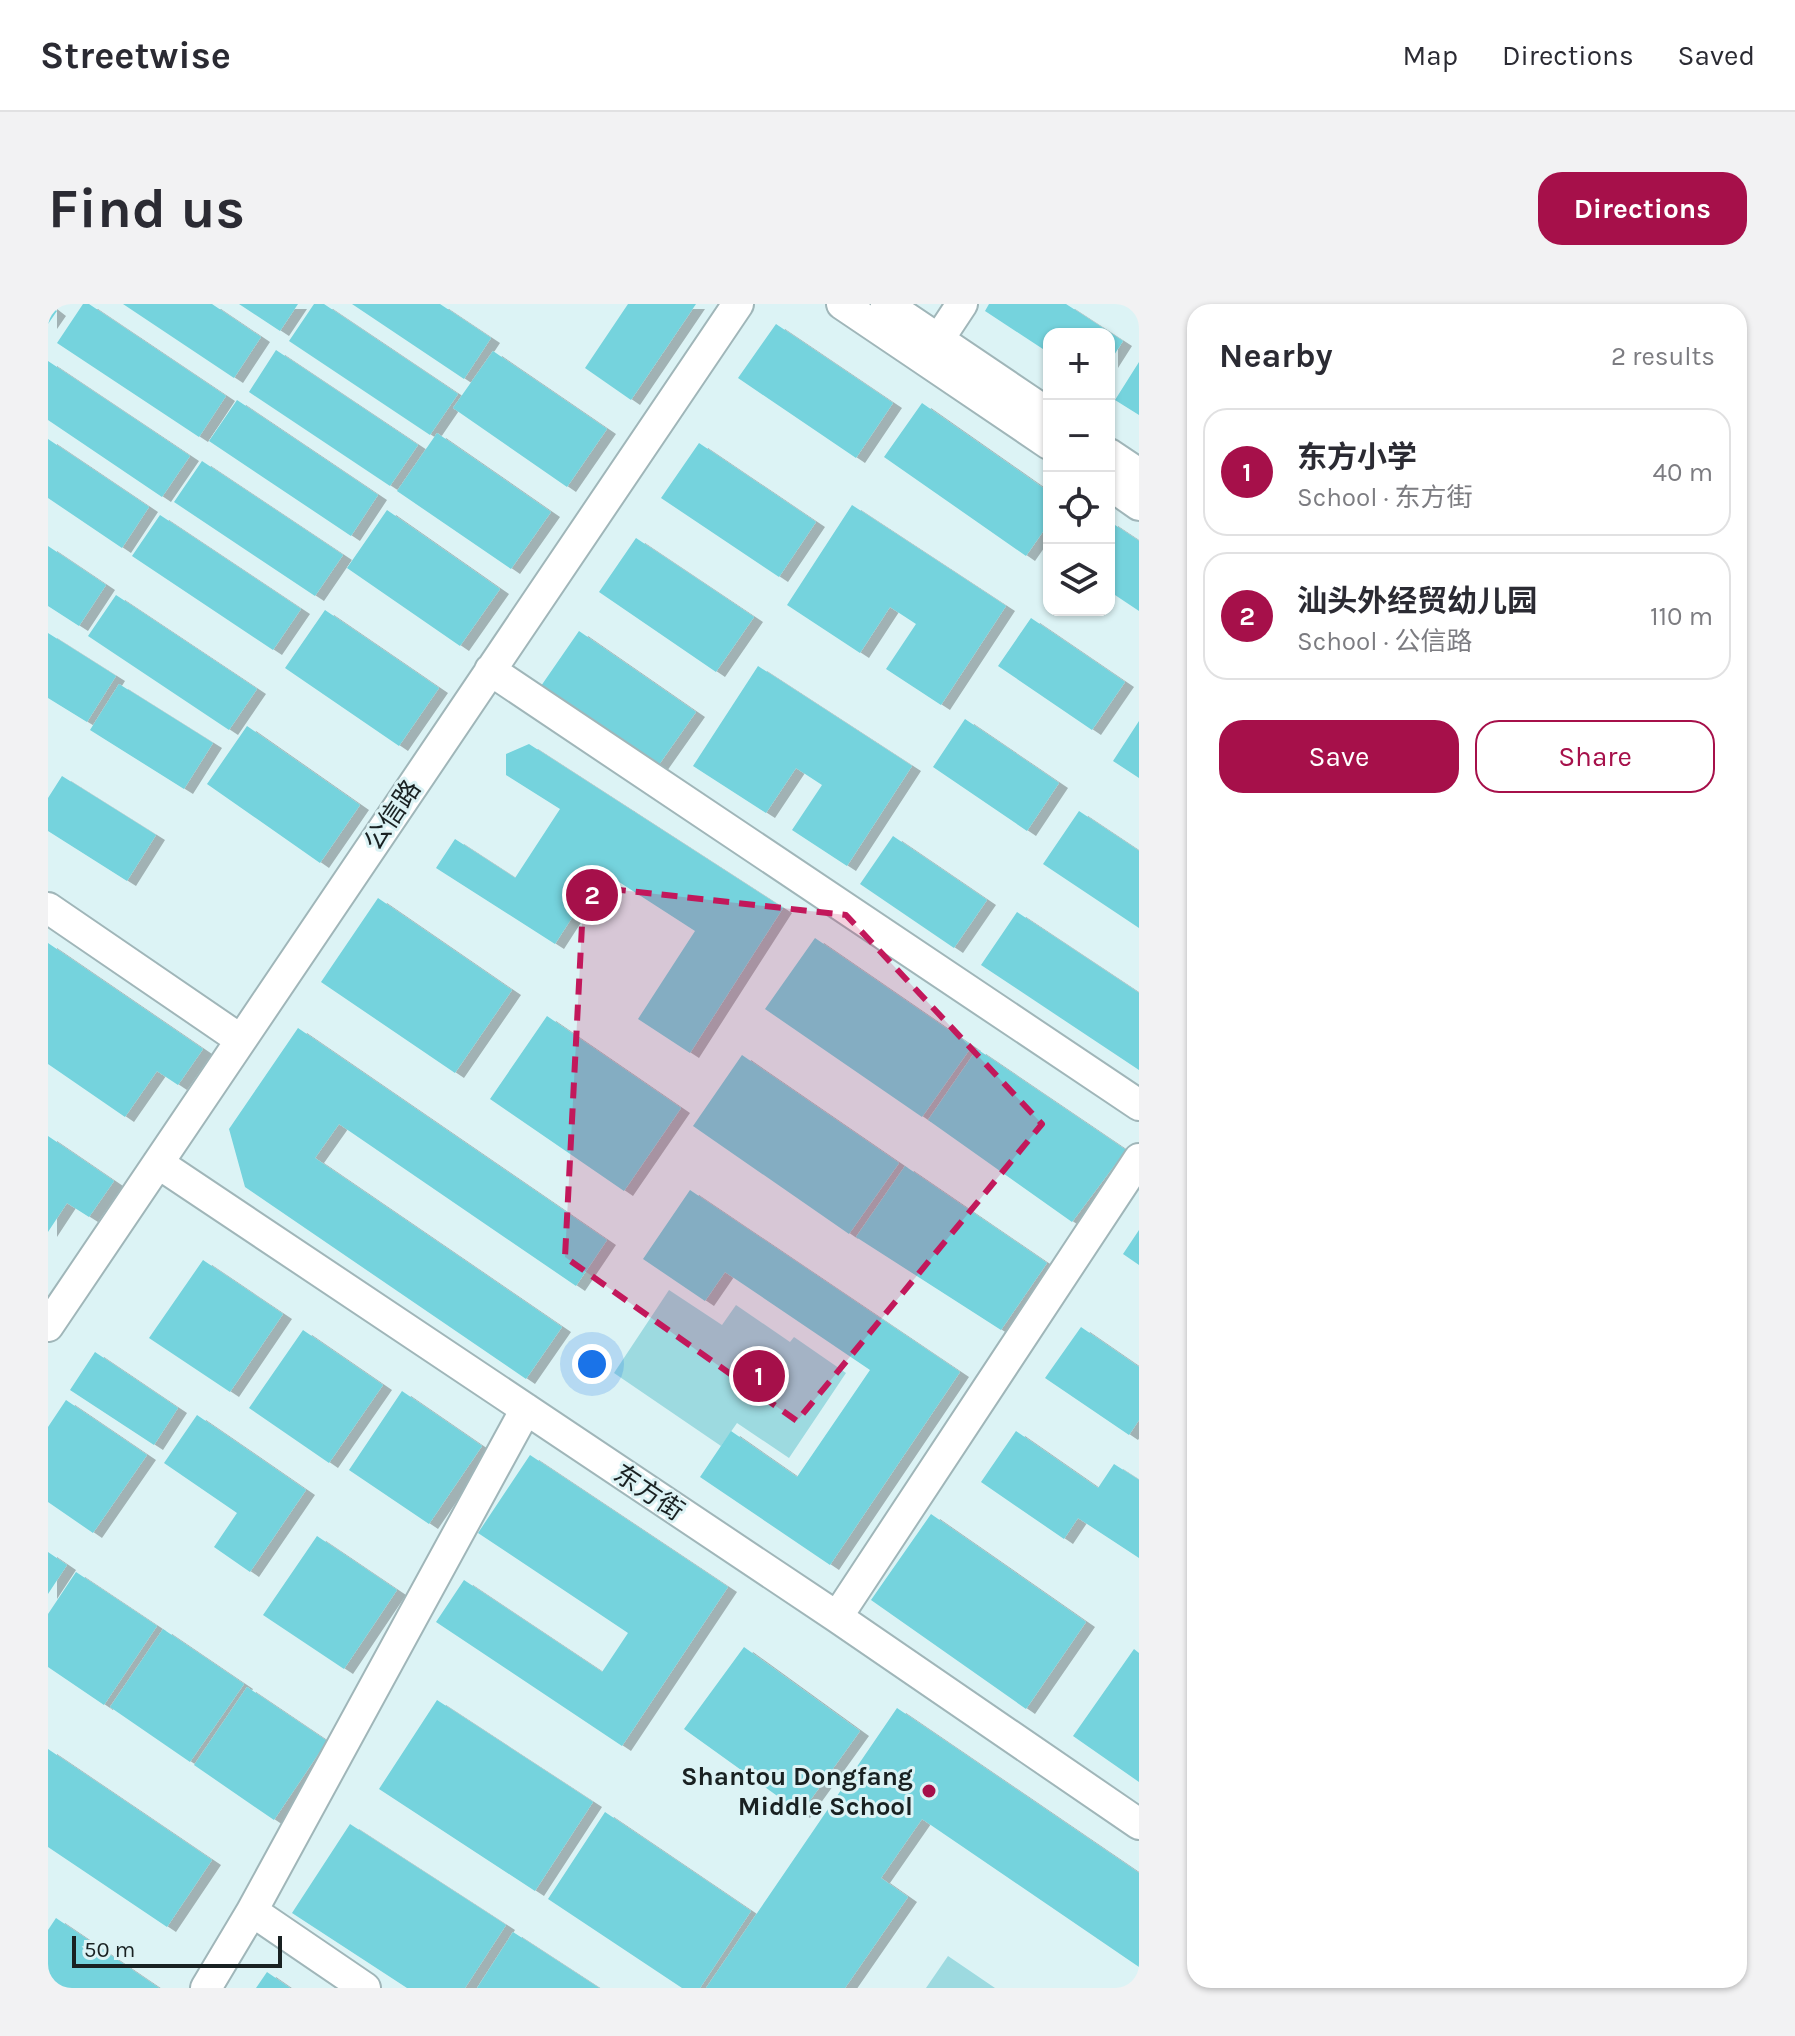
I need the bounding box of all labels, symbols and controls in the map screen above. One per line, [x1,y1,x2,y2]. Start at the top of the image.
text: Streetwise [40,33,231,78]
text: Map [1403,39,1458,72]
text: Directions [1502,39,1634,72]
text: Saved [1678,39,1755,72]
button: Directions [1538,172,1747,245]
text: Find us [48,176,245,241]
map controls [1043,328,1115,616]
button: + [1043,328,1115,400]
text: Nearby [1219,336,1333,376]
text: 2 results [1611,341,1715,372]
button: − [1043,400,1115,472]
text: 东方小学 [1297,439,1417,475]
text: 1 [1242,457,1252,488]
text: 40 m [1653,457,1713,488]
button: locate [1043,472,1115,544]
text: School · 东方街 [1297,482,1473,513]
button: layers [1043,544,1115,616]
text: 汕头外经贸幼儿园 [1297,583,1537,619]
text: 2 [1239,601,1255,632]
text: 110 m [1650,601,1713,632]
text: School · 公信路 [1297,626,1473,657]
button: Save [1219,720,1459,793]
button: Share [1475,720,1715,793]
street label: 公信路 [358,774,427,856]
pin: 2 [566,865,618,925]
your location [572,1344,612,1384]
pin: 1 [733,1346,785,1406]
street label: 东方街 [608,1458,690,1527]
place label: Shantou Dongfang Middle School [681,1761,913,1822]
marker: Shantou Dongfang Middle School [920,1782,938,1800]
scale bar [72,1932,282,1968]
text: 50 m [84,1937,135,1963]

